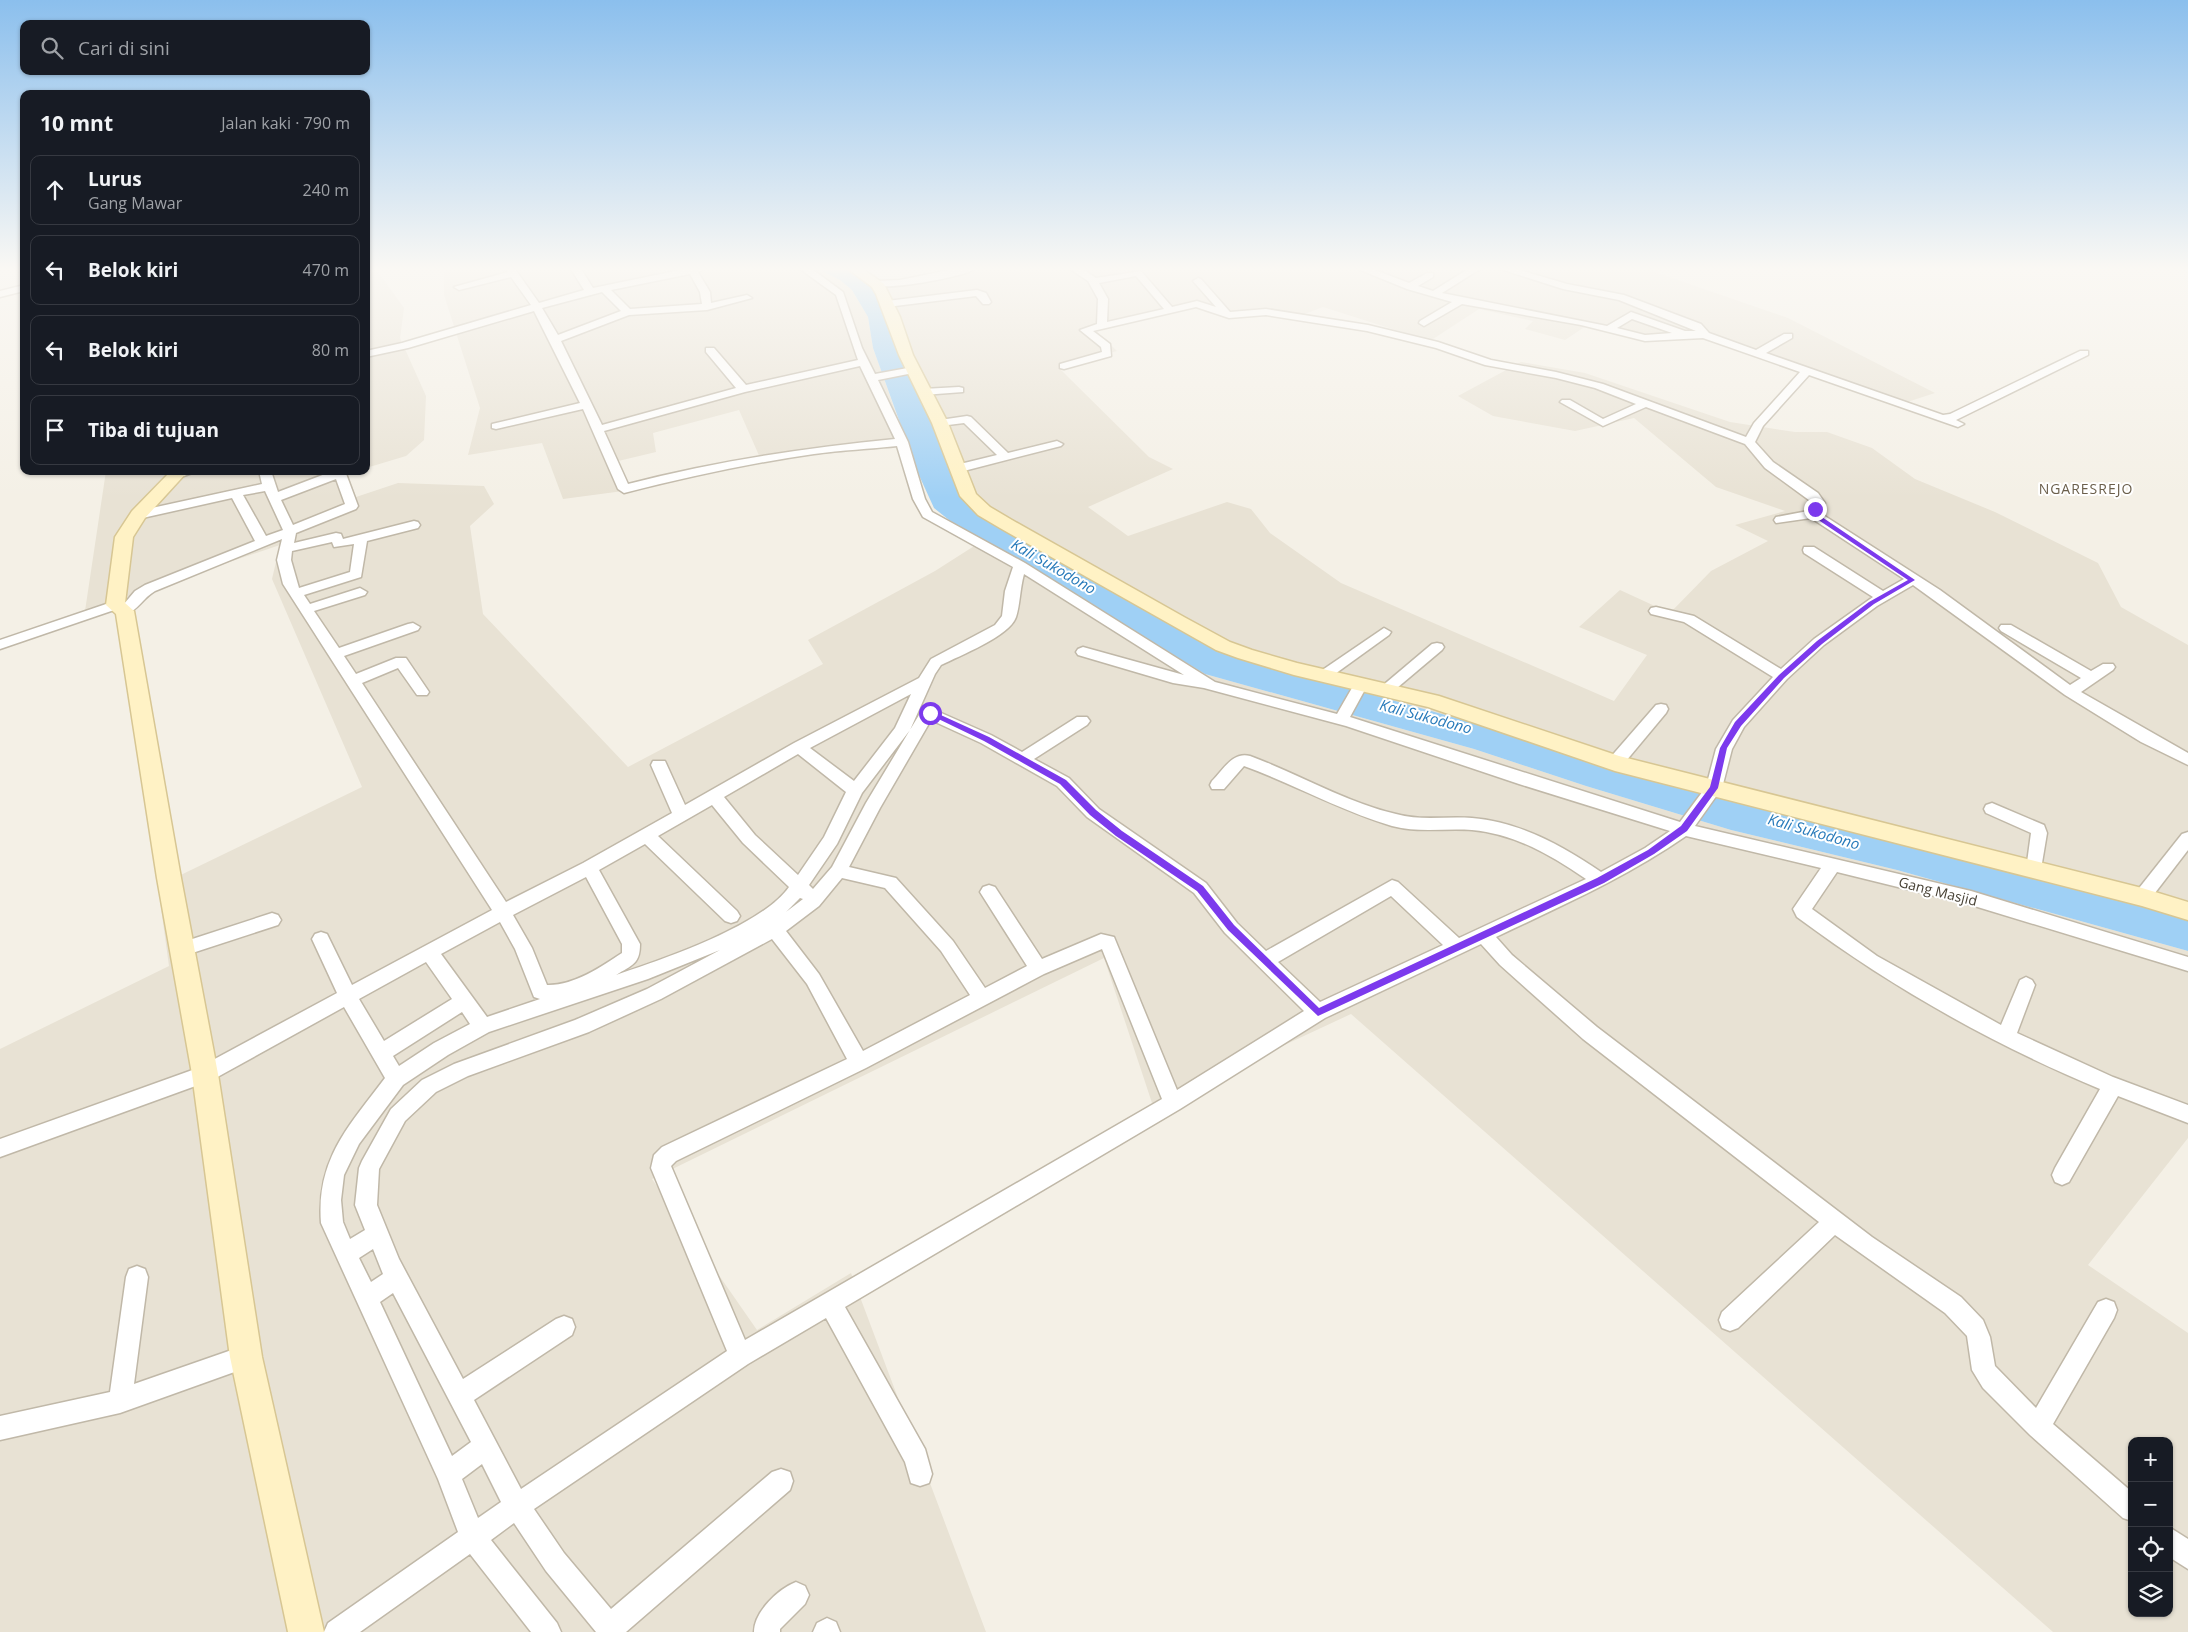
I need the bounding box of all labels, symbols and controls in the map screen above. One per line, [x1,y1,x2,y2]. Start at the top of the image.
search box [20,20,370,75]
icon: search [38,34,66,62]
text: Cari di sini [78,35,170,61]
text: 10 mnt [40,109,113,137]
text: Jalan kaki · 790 m [221,112,350,134]
text: Lurus [88,166,142,192]
icon: ahead [41,176,69,204]
text: 240 m [303,179,349,201]
text: Gang Mawar [88,192,182,214]
icon: left [41,256,69,284]
text: Belok kiri [88,257,178,283]
text: 470 m [303,259,349,281]
icon: left [41,336,69,364]
text: Belok kiri [88,337,178,363]
text: 80 m [312,339,349,361]
icon: arrive [41,416,69,444]
text: Tiba di tujuan [88,417,219,443]
district label: NGARESREJO [2039,479,2133,498]
route end [1804,498,1827,521]
water label: Kali Sukodono [1008,534,1100,598]
water label: Kali Sukodono [1378,694,1474,738]
route start [919,702,942,725]
water label: Kali Sukodono [1766,808,1862,854]
street label: Gang Masjid [1897,872,1979,910]
map controls [2128,1437,2173,1617]
button: + [2128,1437,2173,1482]
button: − [2128,1482,2173,1527]
button: locate [2128,1527,2173,1572]
button: layers [2128,1572,2173,1617]

